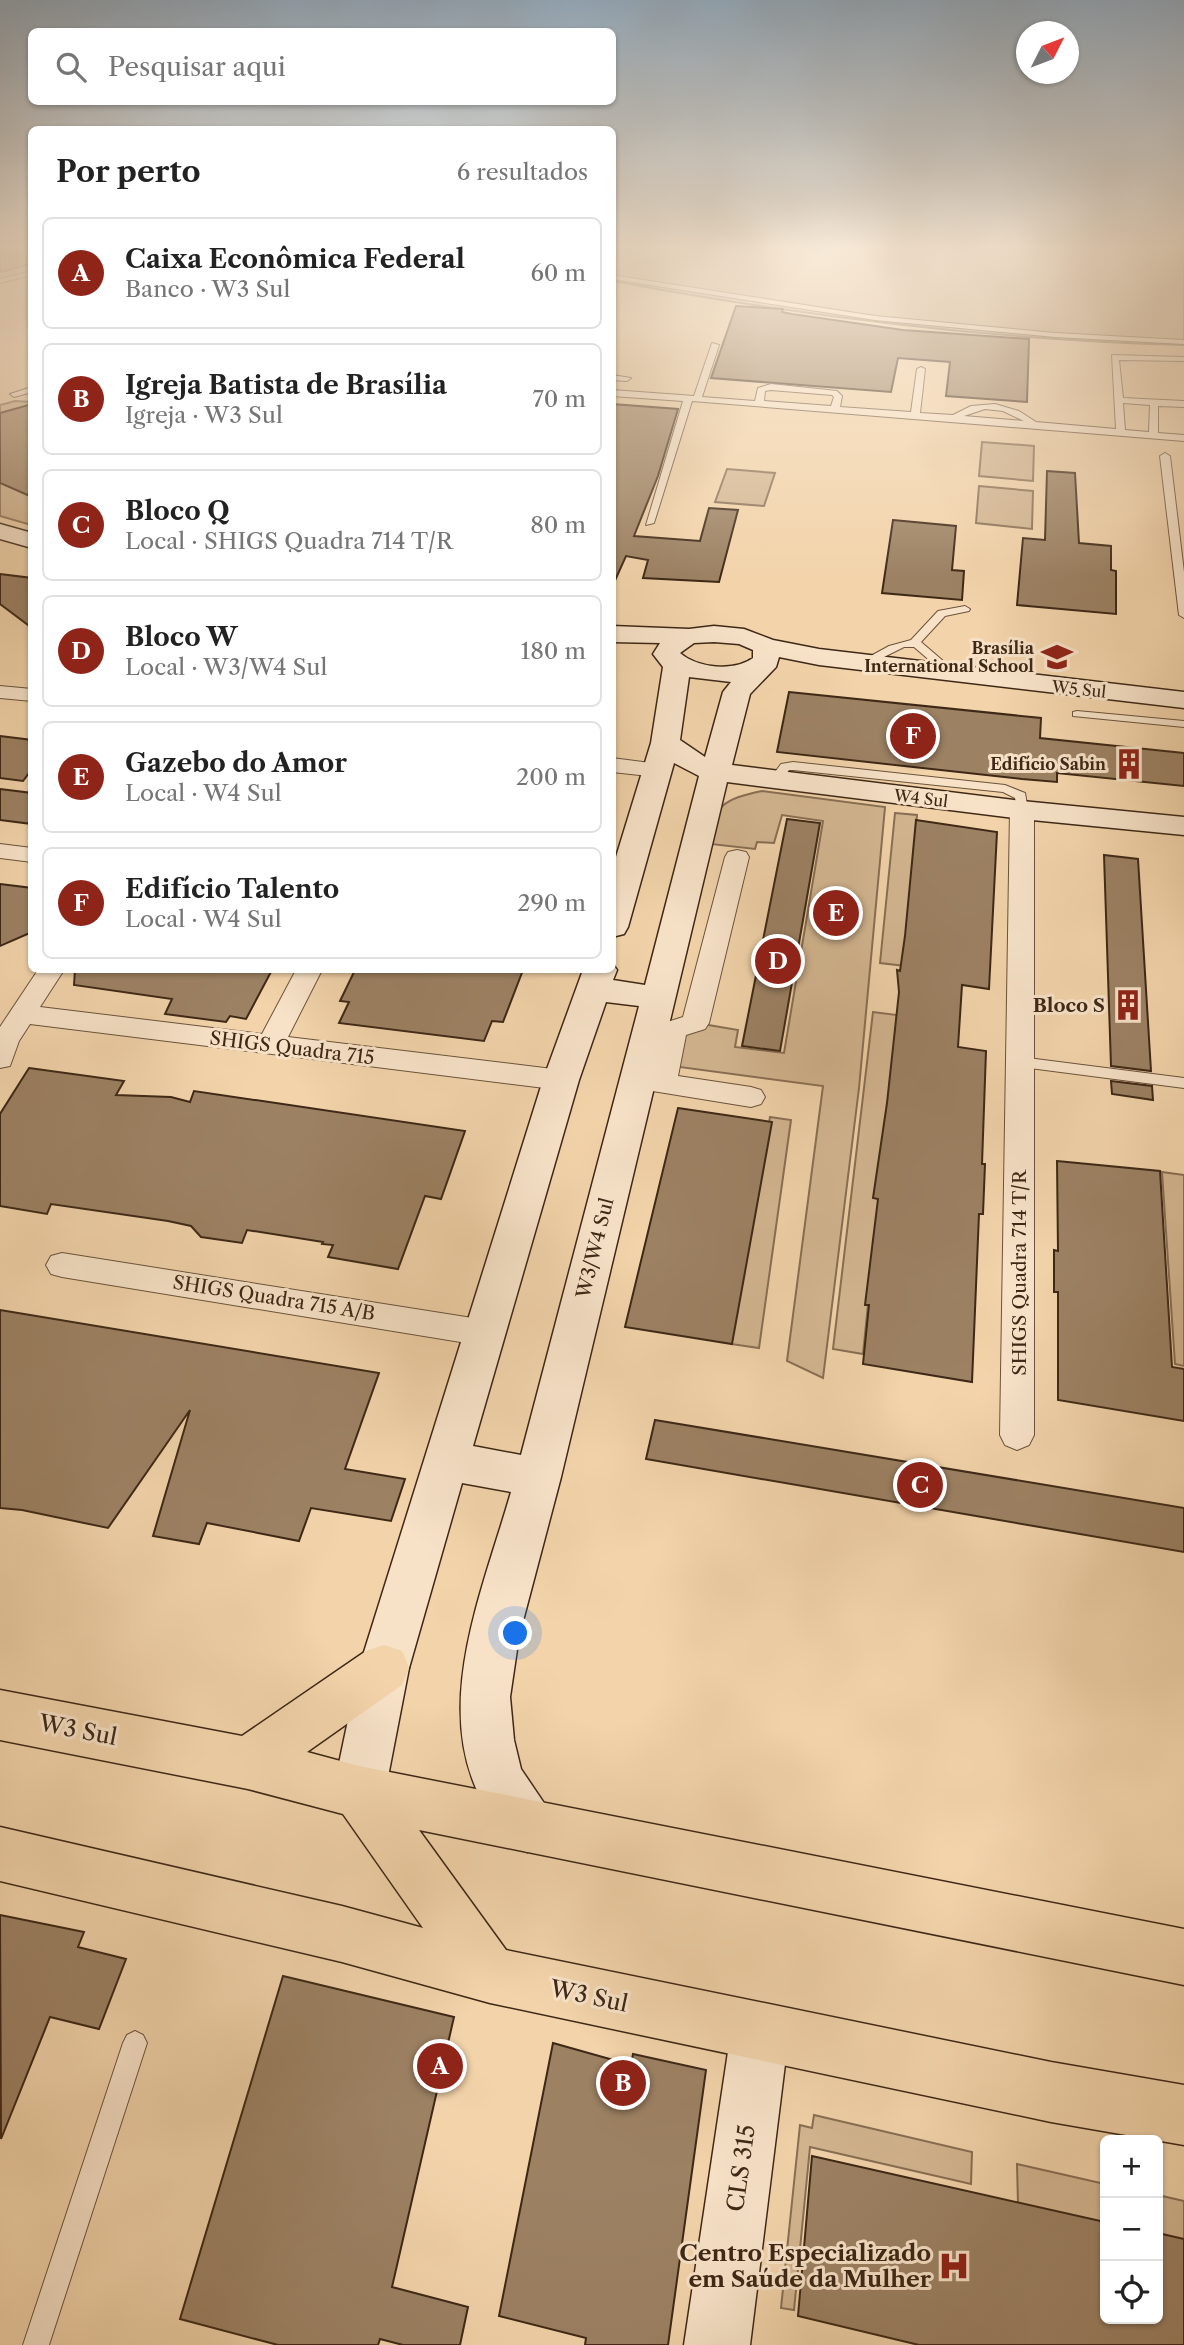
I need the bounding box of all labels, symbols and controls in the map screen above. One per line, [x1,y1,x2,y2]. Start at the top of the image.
north arrow [1016,21,1079,84]
search box [28,28,616,105]
icon: search [52,48,90,86]
text: Pesquisar aqui [108,51,286,83]
text: Por perto [56,153,201,190]
text: 6 resultados [457,158,588,186]
text: Caixa Econômica Federal [125,243,465,275]
text: A [72,259,90,287]
text: 60 m [530,259,586,287]
text: Banco · W3 Sul [125,275,290,303]
text: Igreja Batista de Brasília [125,369,447,401]
text: B [72,385,90,413]
text: 70 m [533,385,586,413]
text: Igreja · W3 Sul [125,401,283,429]
text: Bloco Q [125,495,230,527]
text: C [72,511,90,539]
text: 80 m [530,511,586,539]
text: Local · SHIGS Quadra 714 T/R [125,527,453,555]
text: Bloco W [125,621,237,653]
text: D [71,637,91,665]
text: 180 m [521,637,586,665]
place label: Brasília International School [864,638,1035,676]
school or university icon: Brasília International School [1040,640,1074,674]
text: Local · W3/W4 Sul [125,653,327,681]
street label: W5 Sul [1050,676,1107,702]
pin: F [890,710,936,762]
text: Gazebo do Amor [125,747,347,779]
building icon: Edifício Sabin [1112,747,1146,781]
place label: Edifício Sabin [990,754,1106,774]
text: E [73,763,89,791]
text: 200 m [516,763,586,791]
text: Local · W4 Sul [125,779,281,807]
street label: W4 Sul [892,785,950,811]
text: Edifício Talento [125,873,339,905]
pin: E [813,887,859,939]
text: F [73,889,89,917]
text: 290 m [517,889,586,917]
text: Local · W4 Sul [125,905,281,933]
pin: D [755,935,801,987]
building icon: Bloco S [1111,988,1145,1022]
place label: Bloco S [1033,994,1105,1017]
street label: SHIGS Quadra 715 [208,1026,376,1070]
street label: SHIGS Quadra 714 T/R [1008,1169,1031,1376]
street label: W3/W4 Sul [571,1195,619,1302]
street label: SHIGS Quadra 715 A/B [171,1271,377,1325]
pin: C [897,1459,943,1511]
your location [498,1616,532,1650]
street label: W3 Sul [36,1709,119,1751]
street label: W3 Sul [547,1974,631,2018]
pin: A [417,2040,463,2092]
pin: B [600,2057,646,2109]
street label: CLS 315 [721,2123,761,2213]
map controls [1100,2135,1163,2324]
button: + [1100,2135,1163,2198]
button: − [1100,2198,1163,2261]
place label: Centro Especializado em Saúde da Mulher [679,2239,932,2293]
hospital icon: Centro Especializado em Saúde da Mulher [937,2249,971,2283]
button: locate [1100,2261,1163,2324]

